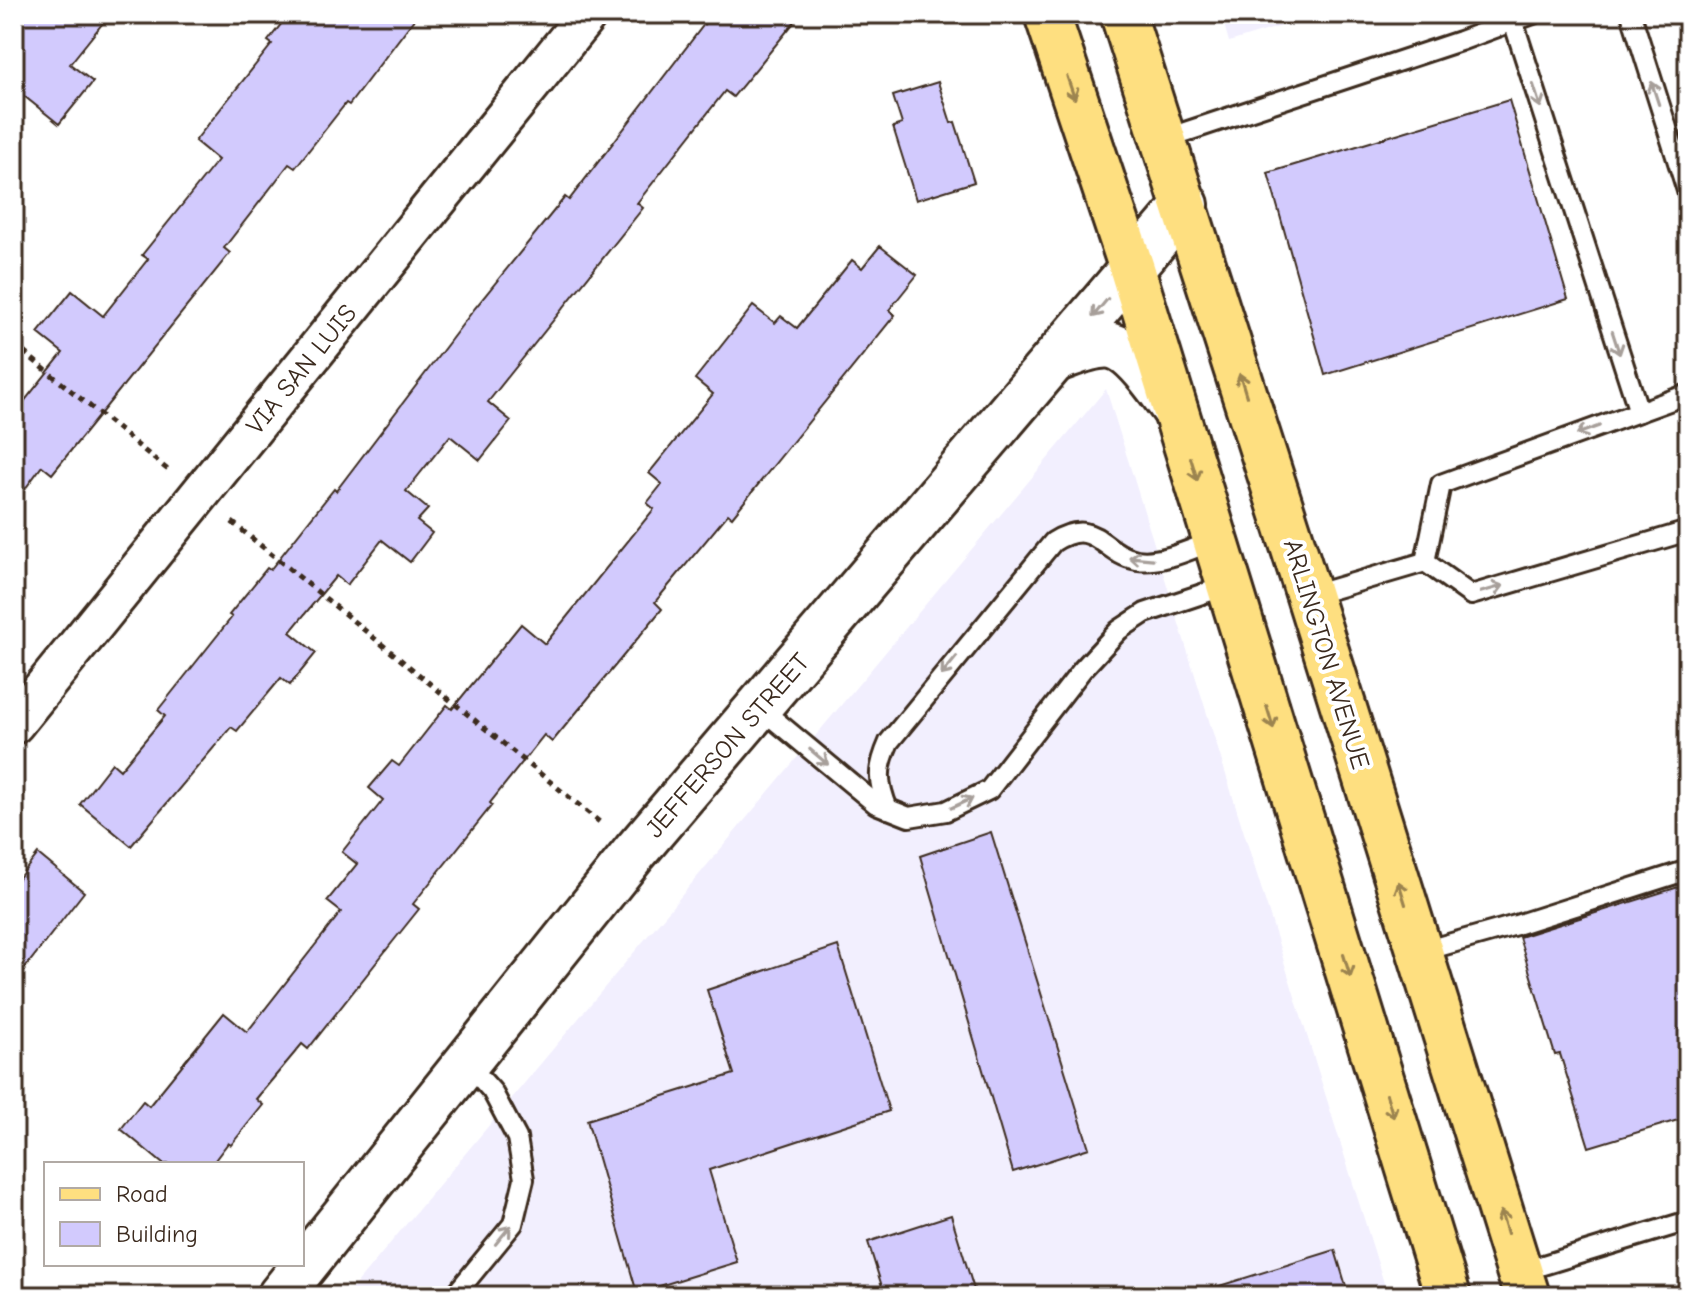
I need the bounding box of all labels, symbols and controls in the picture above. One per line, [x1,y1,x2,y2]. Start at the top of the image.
one-way arrow [1065,75,1080,100]
one-way arrow [1647,80,1662,105]
one-way arrow [1530,83,1545,108]
one-way arrow [1091,297,1109,317]
street label: VIA SAN LUIS [240,299,363,440]
one-way arrow [1610,330,1625,355]
one-way arrow [1234,373,1249,398]
one-way arrow [1577,424,1601,438]
one-way arrow [1187,455,1202,481]
street label: ARLINGTON AVENUE [1277,536,1375,773]
one-way arrow [1128,550,1155,565]
one-way arrow [1478,581,1504,596]
street label: JEFFERSON STREET [640,647,816,844]
one-way arrow [941,656,959,677]
one-way arrow [1263,704,1278,730]
one-way arrow [808,748,829,766]
one-way arrow [950,795,974,810]
one-way arrow [1393,881,1408,906]
one-way arrow [1340,953,1355,978]
one-way arrow [1383,1093,1398,1118]
legend [44,1162,304,1266]
text: Road [116,1180,168,1208]
one-way arrow [1496,1209,1511,1235]
text: Building [116,1220,198,1248]
one-way arrow [494,1225,512,1246]

